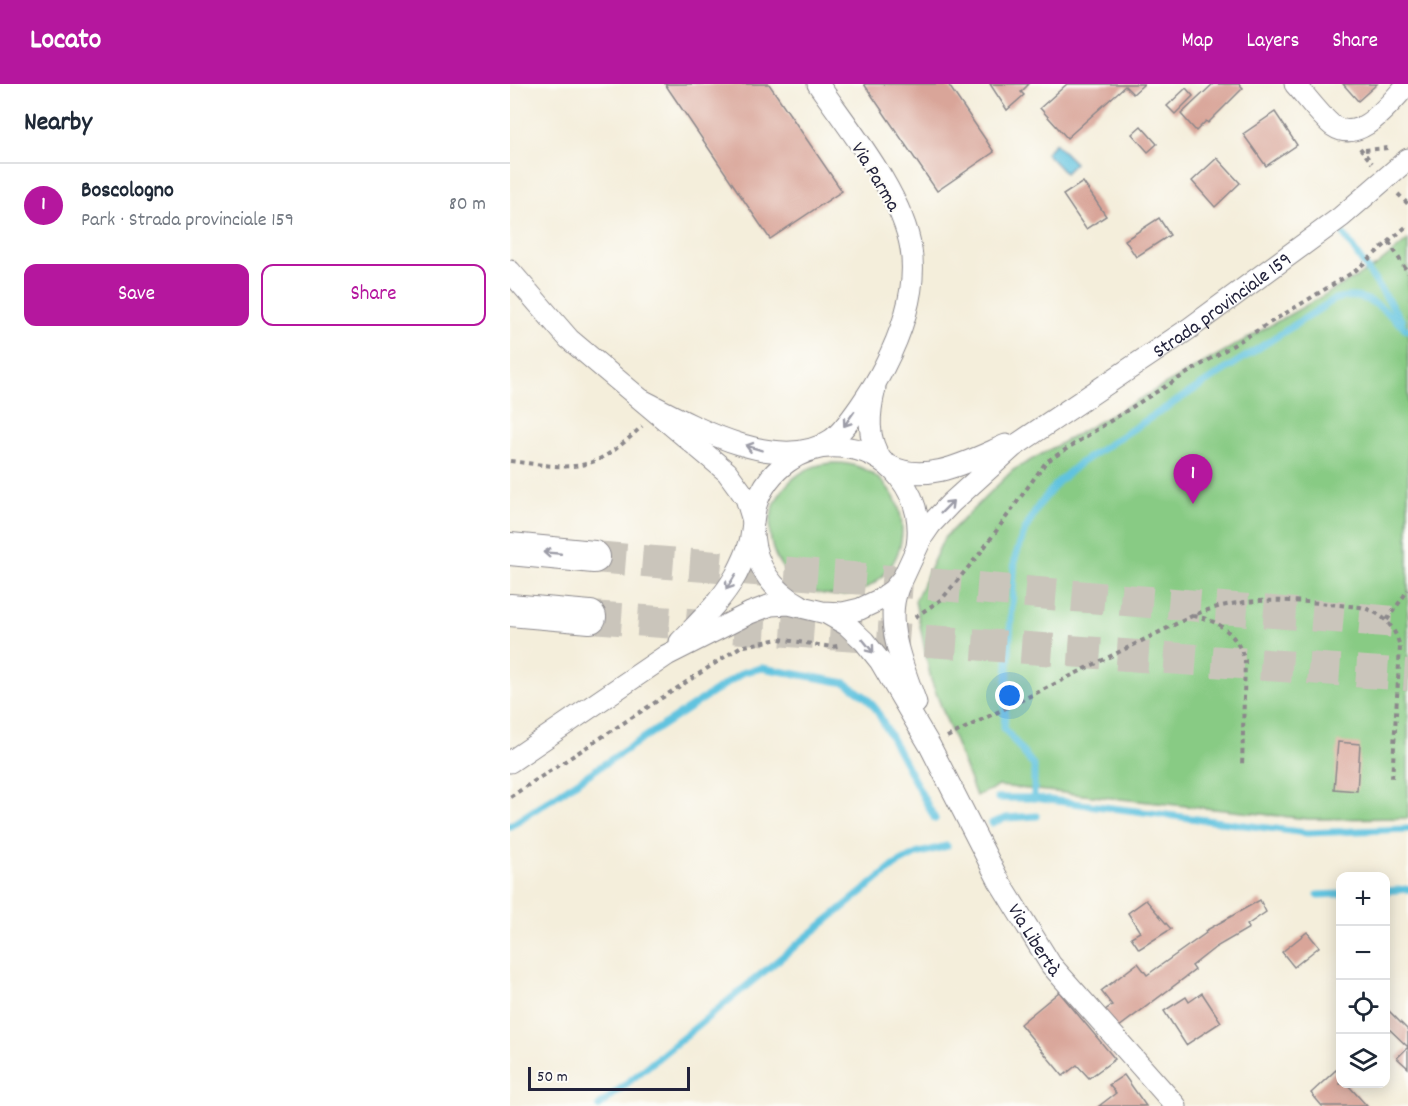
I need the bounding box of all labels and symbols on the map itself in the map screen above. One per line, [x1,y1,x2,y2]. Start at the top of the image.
street label: Via Parma [843,138,906,218]
street label: Strada provinciale 159 [1148,247,1298,366]
one-way arrow [843,410,855,426]
one-way arrow [745,442,764,453]
pin: 1 [1174,454,1212,504]
one-way arrow [940,499,954,514]
one-way arrow [542,547,562,558]
one-way arrow [725,573,737,590]
one-way arrow [862,638,875,654]
your location [995,681,1024,710]
street label: Via Libertà [999,899,1066,984]
scale bar [528,1064,690,1092]

